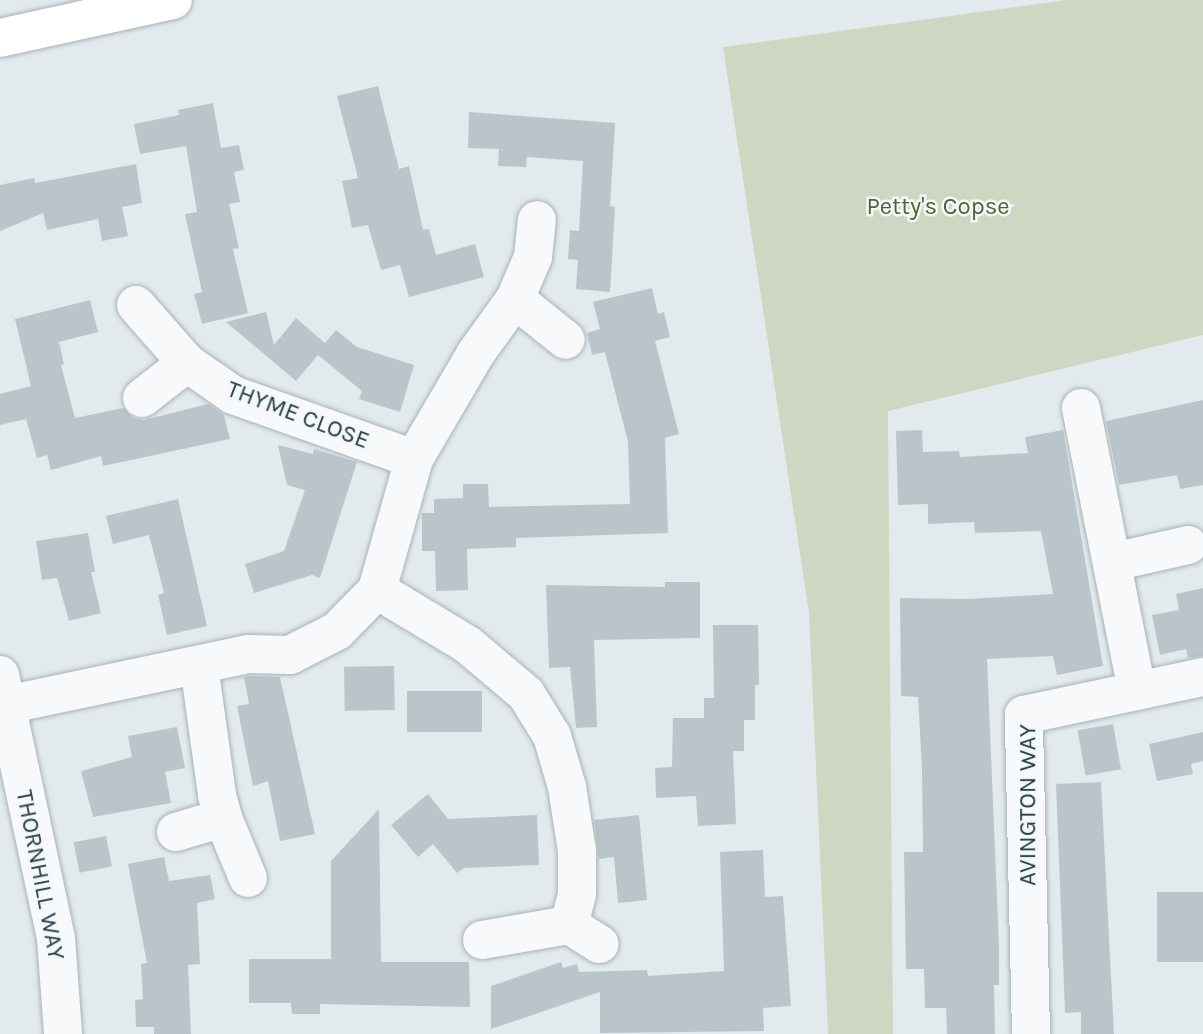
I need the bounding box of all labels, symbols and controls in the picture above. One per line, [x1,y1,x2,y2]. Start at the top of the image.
park label: Petty's Copse [866,193,1010,221]
street label: THYME CLOSE [223,375,373,455]
street label: AVINGTON WAY [1014,724,1042,886]
street label: THORNHILL WAY [9,788,71,962]

